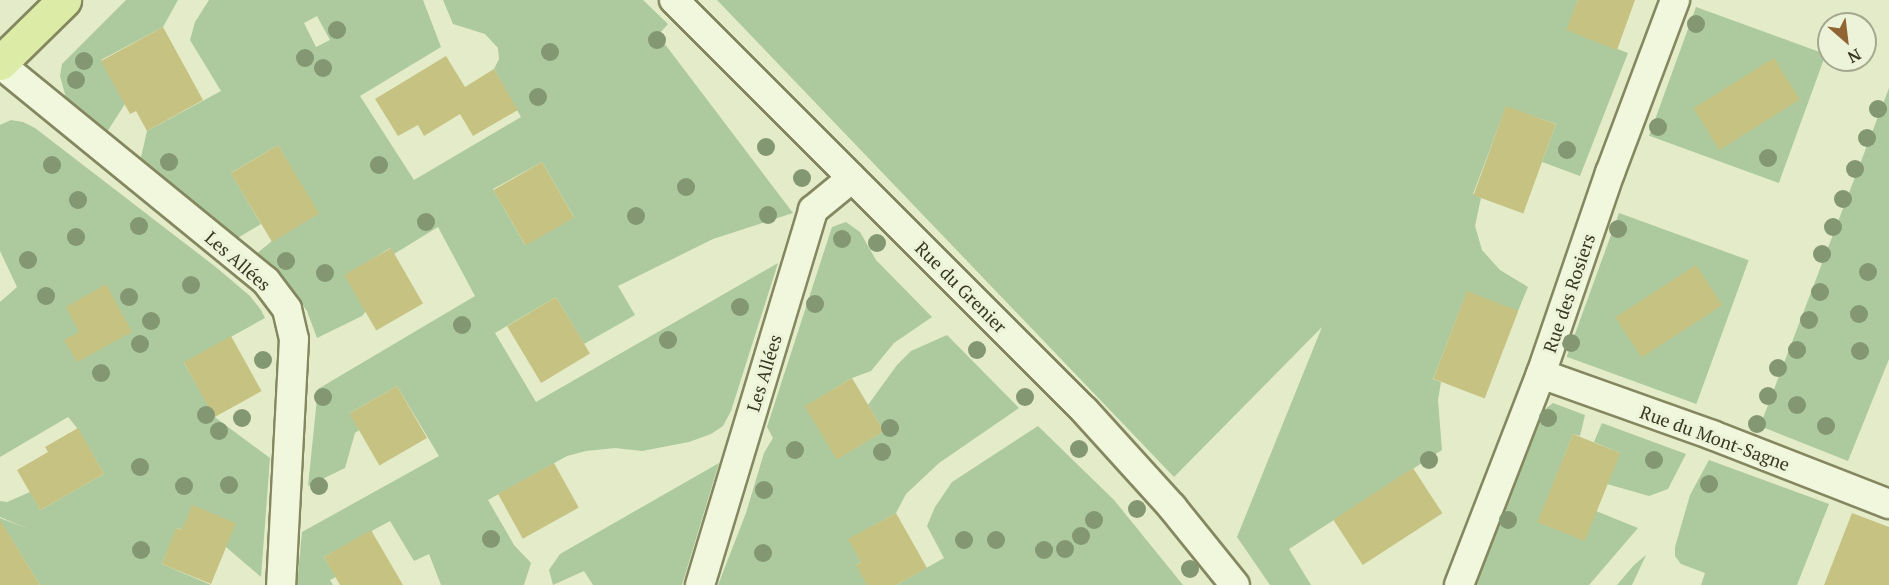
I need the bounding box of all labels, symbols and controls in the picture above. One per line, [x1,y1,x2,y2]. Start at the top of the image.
north arrow [1817,12,1877,72]
text: N [1844,44,1865,69]
street label: Les Allées [201,227,275,295]
street label: Rue des Rosiers [1539,231,1599,355]
street label: Rue du Grenier [911,237,1011,337]
street label: Les Allées [742,332,786,414]
street label: Rue du Mont-Sagne [1637,401,1793,475]

